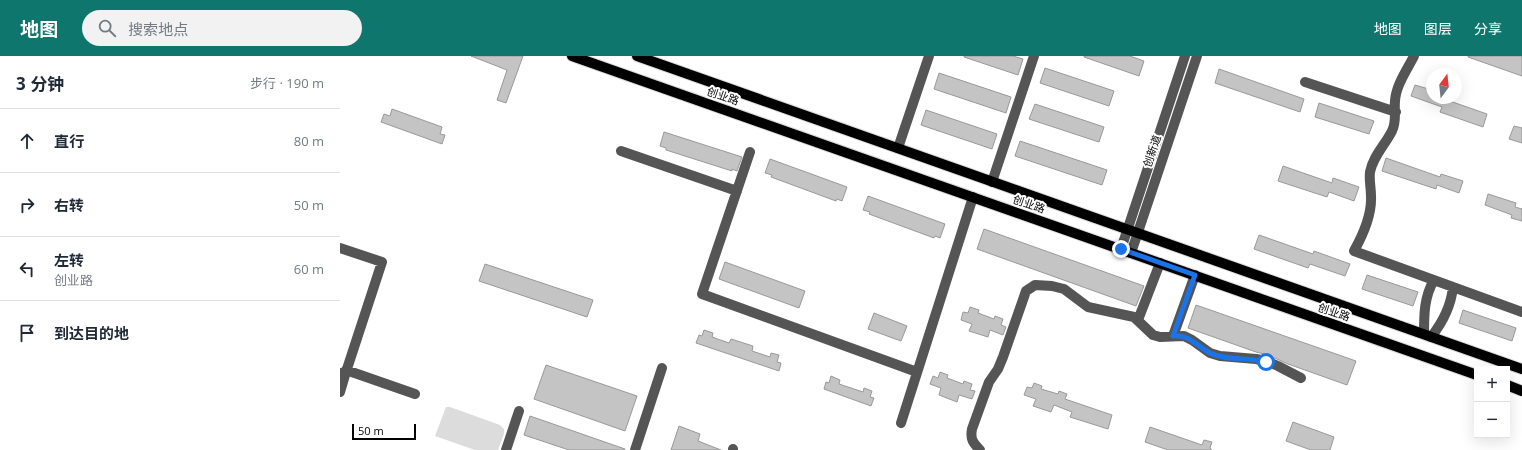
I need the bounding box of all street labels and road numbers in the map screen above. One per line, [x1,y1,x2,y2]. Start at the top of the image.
street label: 创业路 [705,83,741,108]
street label: 创新道 [1139,133,1164,169]
street label: 创业路 [1011,191,1047,216]
street label: 创业路 [1316,299,1352,324]

